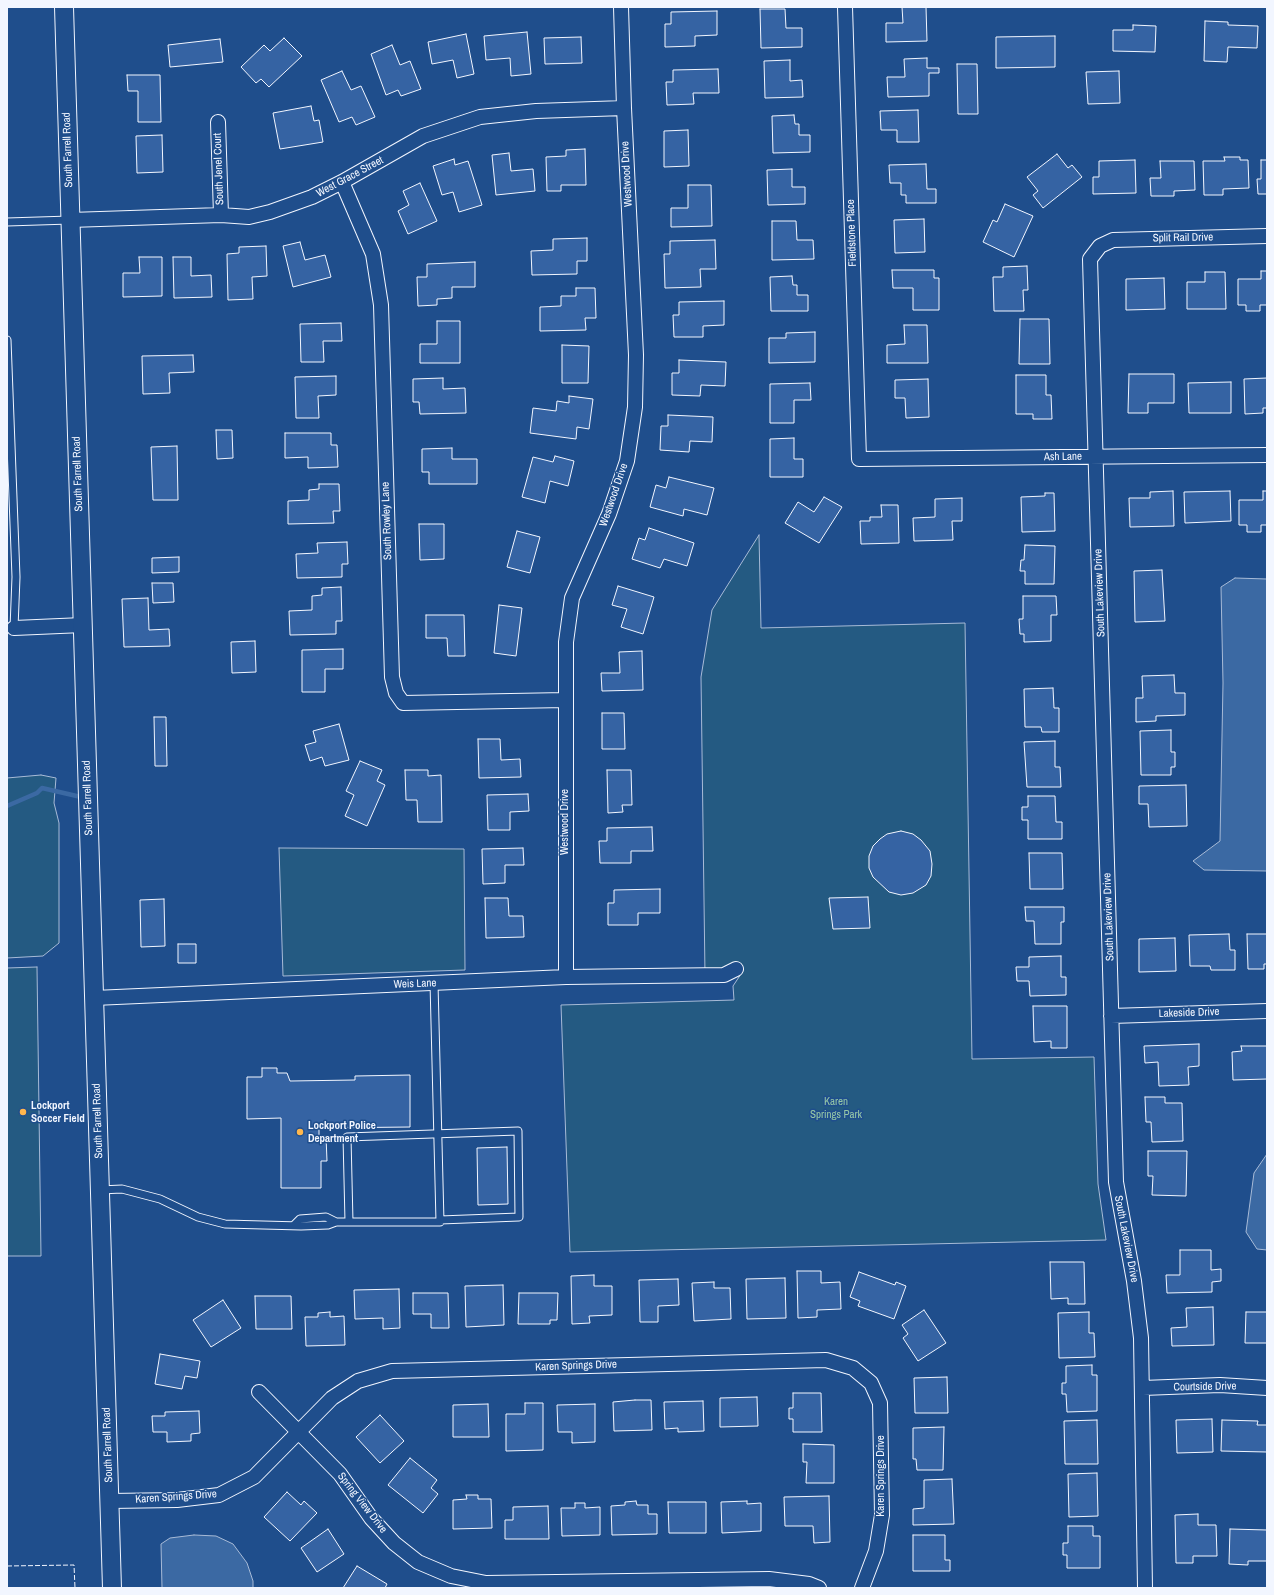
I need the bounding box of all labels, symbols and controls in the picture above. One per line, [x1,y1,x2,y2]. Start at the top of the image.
street label: South Farrell Road [60,112,76,188]
street label: South Jenel Court [211,133,227,205]
street label: Westwood Drive [619,141,635,207]
street label: West Grace Street [314,154,386,200]
street label: Fieldstone Place [844,199,860,267]
street label: Split Rail Drive [1153,231,1213,245]
street label: South Farrell Road [70,436,86,512]
street label: Ash Lane [1044,450,1082,464]
street label: Westwood Drive [597,462,631,528]
street label: South Rowley Lane [379,482,395,560]
street label: South Lakeview Drive [1092,549,1108,637]
street label: South Farrell Road [80,760,96,836]
street label: Westwood Drive [558,789,572,855]
street label: South Lakeview Drive [1101,873,1117,961]
street label: Weis Lane [393,977,437,991]
street label: Lakeside Drive [1158,1005,1220,1021]
street label: South Farrell Road [90,1083,106,1159]
park label: Karen Springs Park [810,1095,862,1121]
place label: Lockport Soccer Field [31,1099,85,1125]
marker: Lockport Soccer Field [18,1107,28,1117]
place label: Lockport Police Department [308,1119,376,1145]
marker: Lockport Police Department [295,1127,305,1137]
street label: South Lakeview Drive [1111,1194,1141,1284]
street label: Karen Springs Drive [535,1358,617,1374]
street label: Courtside Drive [1173,1380,1237,1394]
street label: South Farrell Road [100,1407,116,1483]
street label: Karen Springs Drive [874,1435,888,1517]
street label: Spring View Drive [334,1470,390,1536]
street label: Karen Springs Drive [135,1488,217,1506]

